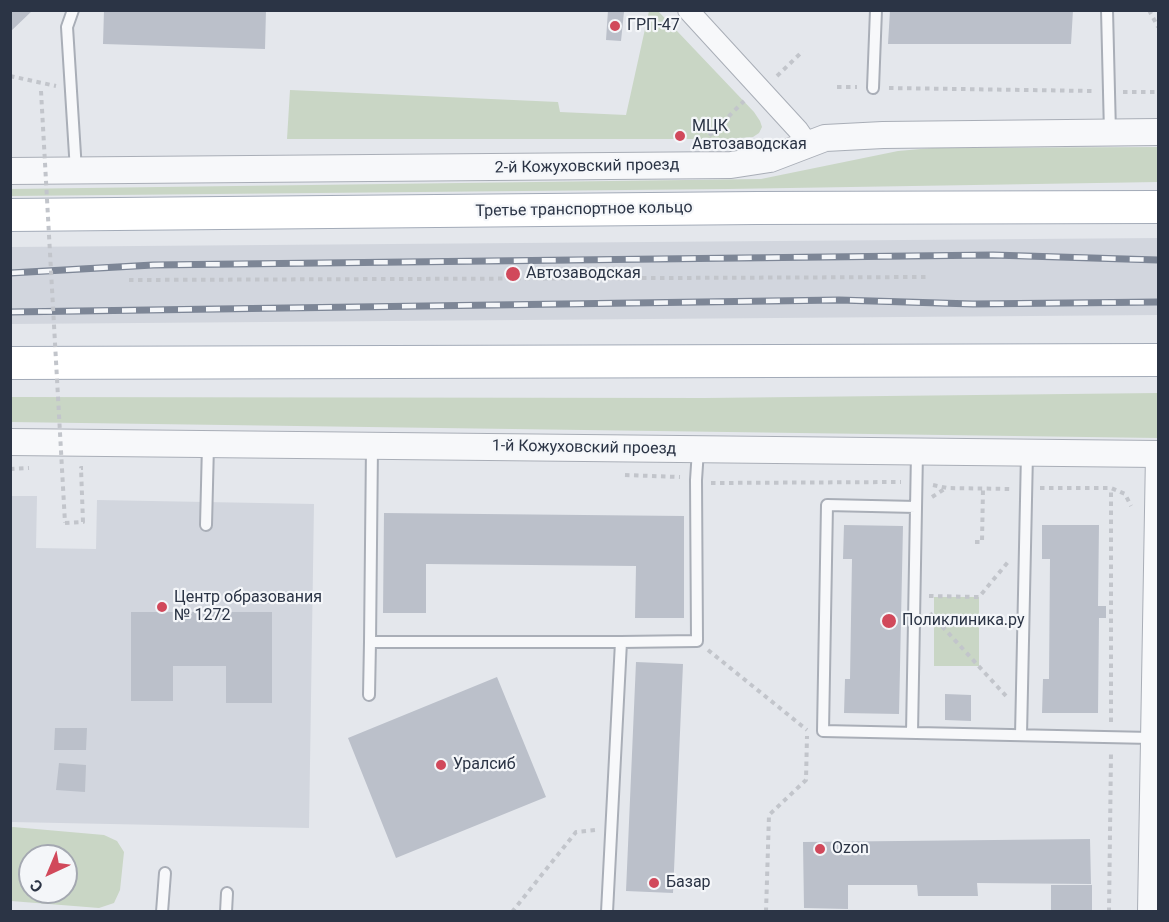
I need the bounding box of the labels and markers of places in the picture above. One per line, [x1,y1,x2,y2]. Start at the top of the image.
place label: ГРП-47 [627,16,680,36]
marker: ГРП-47 [608,19,622,33]
place label: МЦК Автозаводская [692,117,807,155]
marker: МЦК Автозаводская [673,129,687,143]
place label: Автозаводская [526,264,641,284]
marker: Автозаводская [504,265,522,283]
place label: Центр образования № 1272 [174,588,322,626]
marker: Центр образования № 1272 [155,600,169,614]
place label: Поликлиника.ру [902,611,1025,631]
marker: Поликлиника.ру [880,612,898,630]
place label: Уралсиб [453,755,516,775]
marker: Уралсиб [434,758,448,772]
place label: Ozon [832,839,869,859]
marker: Ozon [813,842,827,856]
place label: Базар [666,873,711,893]
marker: Базар [647,876,661,890]

